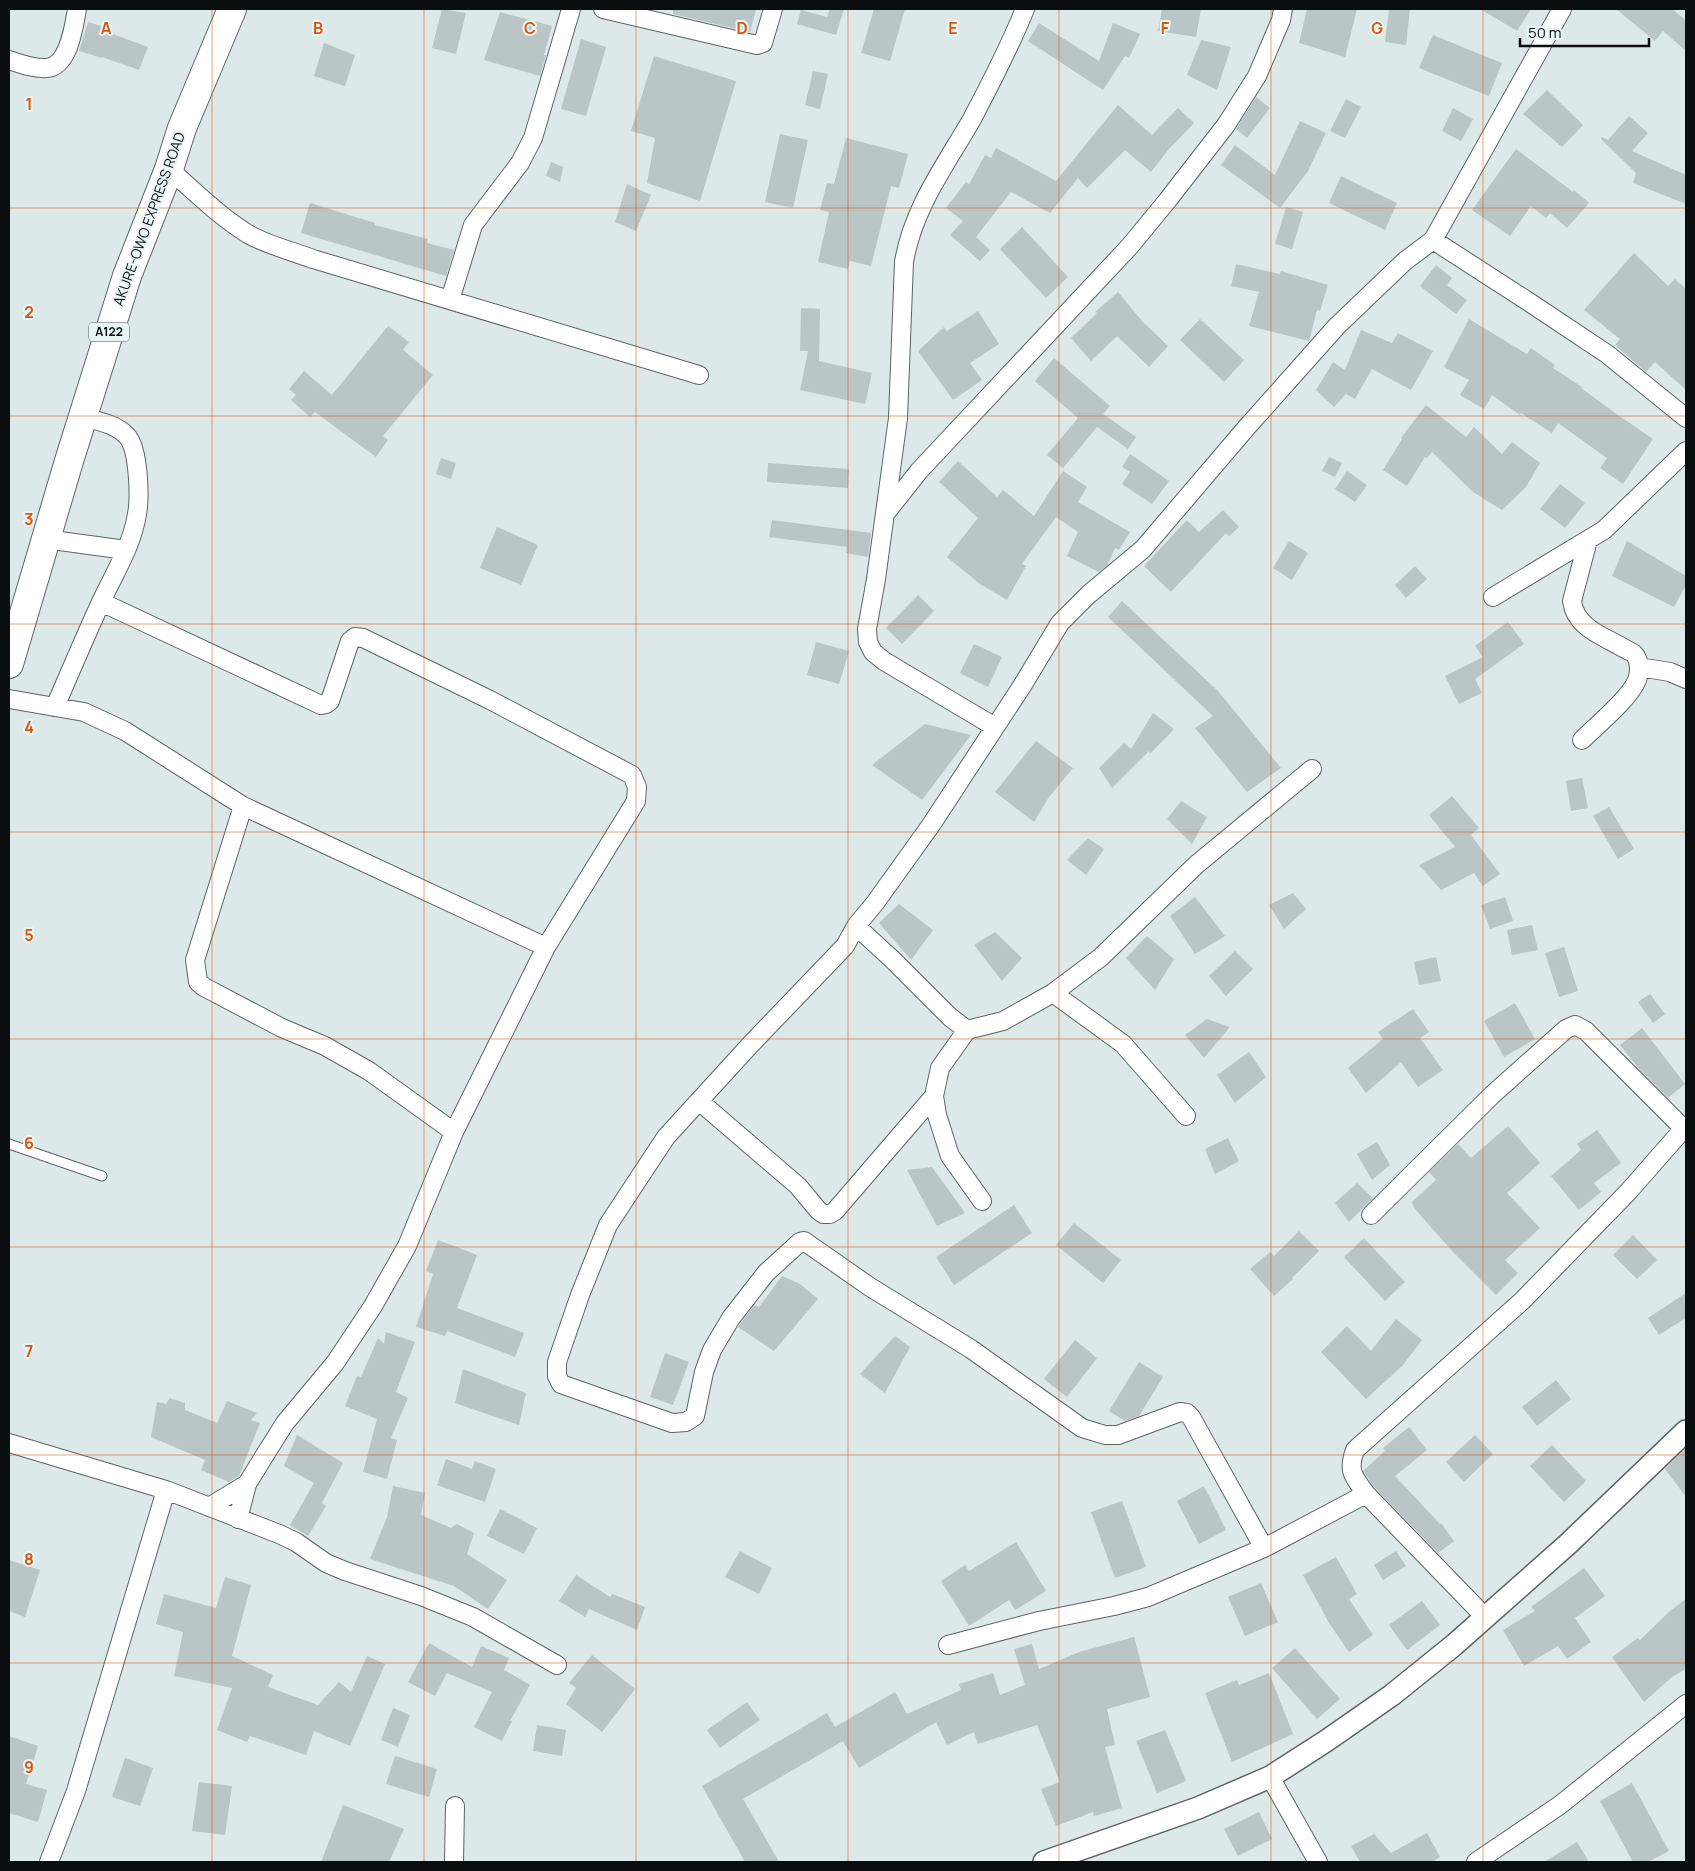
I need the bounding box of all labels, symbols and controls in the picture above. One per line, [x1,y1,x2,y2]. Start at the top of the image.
scale bar [1520,15,1649,47]
text: A [101,17,112,39]
text: B [313,17,323,39]
text: C [524,17,536,39]
text: D [736,17,748,39]
text: E [948,17,958,39]
text: F [1161,17,1170,39]
text: G [1371,17,1383,39]
text: 50 m [1528,22,1562,43]
text: 1 [25,93,33,115]
street label: AKURE-OWO EXPRESS ROAD [108,129,189,308]
text: 2 [24,301,34,323]
road number: A122 [89,322,129,342]
text: 3 [24,508,34,530]
text: 4 [24,716,34,738]
text: 5 [24,924,34,946]
text: 6 [24,1132,34,1154]
text: 7 [25,1340,33,1362]
text: 8 [24,1548,34,1570]
text: 9 [24,1756,34,1778]

